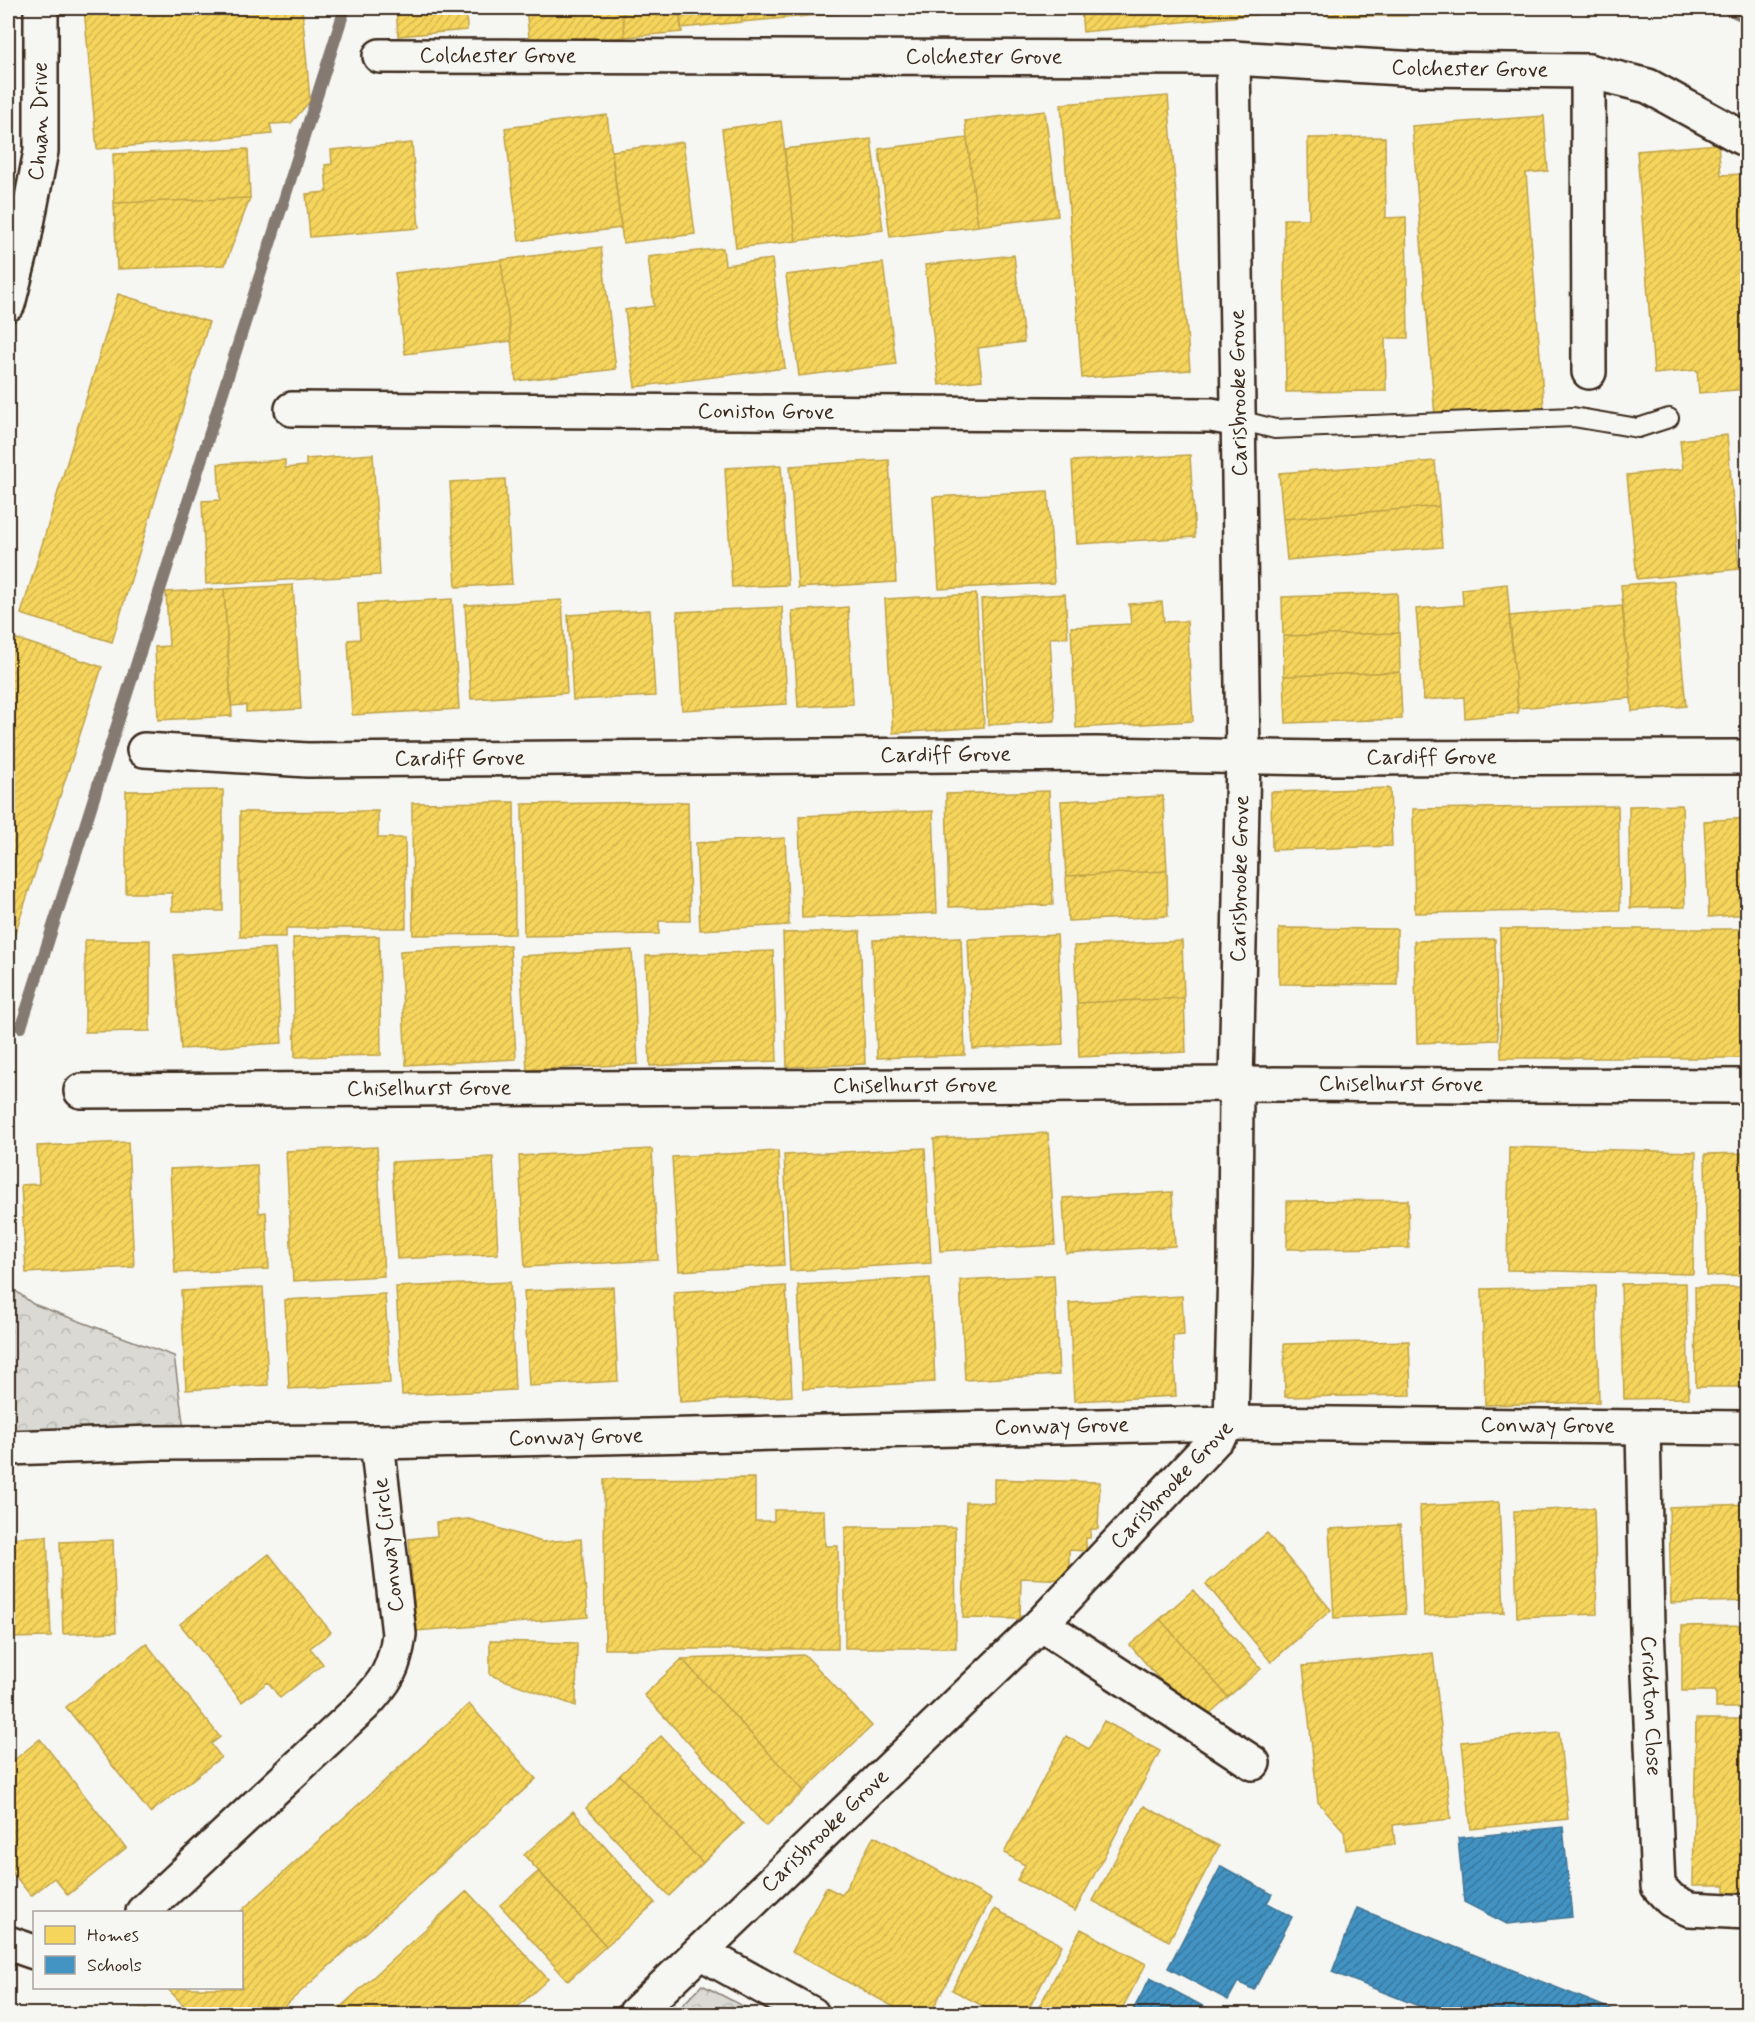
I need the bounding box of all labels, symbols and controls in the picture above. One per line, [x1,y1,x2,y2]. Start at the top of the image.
street label: Colchester Grove [420,42,577,70]
street label: Colchester Grove [906,43,1063,72]
street label: Colchester Grove [1390,53,1548,85]
street label: Chuan Drive [22,62,55,183]
street label: Carisbrooke Grove [1224,309,1254,477]
street label: Coniston Grove [698,398,835,427]
street label: Cardiff Grove [880,741,1011,770]
street label: Cardiff Grove [394,744,525,773]
street label: Cardiff Grove [1366,744,1497,772]
street label: Carisbrooke Grove [1225,794,1256,963]
street label: Chiselhurst Grove [1319,1070,1483,1099]
street label: Chiselhurst Grove [833,1071,998,1100]
street label: Chiselhurst Grove [347,1074,512,1103]
street label: Conway Grove [994,1411,1130,1442]
street label: Conway Grove [1480,1411,1615,1441]
street label: Carisbrooke Grove [1105,1415,1240,1556]
street label: Conway Grove [508,1422,644,1453]
street label: Conway Circle [367,1476,411,1614]
street label: Crichton Close [1633,1635,1667,1777]
street label: Carisbrooke Grove [755,1763,896,1899]
legend [33,1911,243,1989]
text: Homes [87,1924,139,1948]
text: Schools [87,1954,142,1978]

